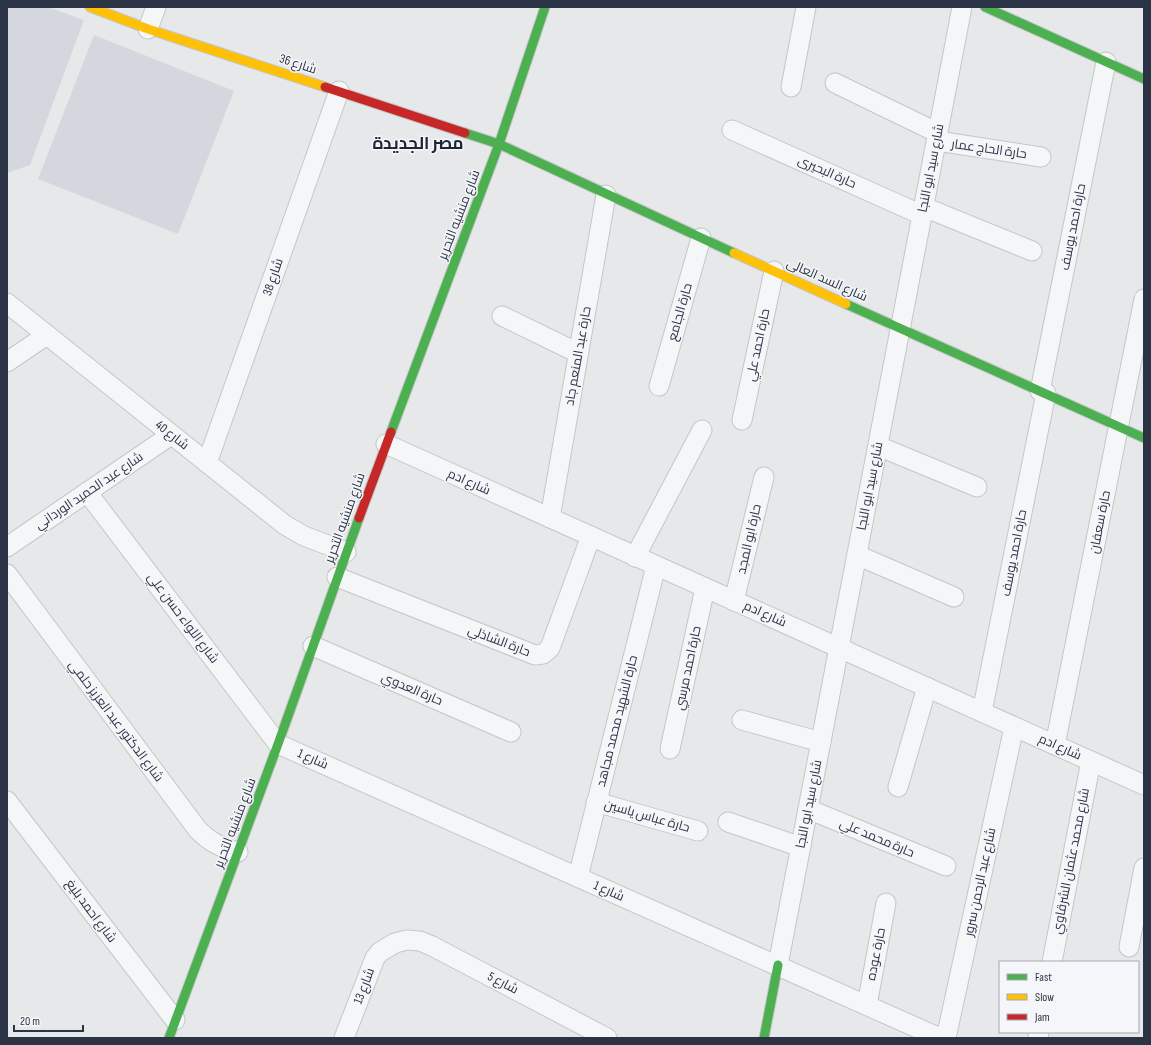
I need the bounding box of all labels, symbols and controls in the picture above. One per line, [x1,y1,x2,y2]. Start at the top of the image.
street label: شارع 36 [277,50,319,78]
street label: شارع سيد ابو النجا [915,122,947,214]
district label: مصر الجديدة [372,134,464,154]
street label: حارة الحاج عمار [949,136,1028,162]
street label: حارة البحيرى [795,152,859,192]
street label: شارع منشيه التحرير [434,168,483,263]
street label: حارة احمد يوسف [1057,182,1089,272]
street label: شارع السد العالى [784,255,870,305]
street label: شارع 38 [259,256,287,298]
street label: حارة الجامع [664,281,696,343]
street label: حارة عبد المنعم جاد [561,305,596,407]
street label: حارة احمد علي [742,307,775,383]
street label: شارع 40 [152,417,192,453]
street label: شارع سيد ابو النجا [854,440,886,532]
street label: شارع عبد الحميد الورداني [32,449,147,535]
street label: شارع ادم [445,466,493,499]
street label: شارع منشيه التحرير [321,471,369,566]
street label: حارة سعفان [1086,489,1114,555]
street label: حارة ابو المجد [733,502,765,576]
street label: حارة احمد يوسف [998,508,1030,598]
street label: شارع اللواء حسن علي [142,570,222,668]
street label: شارع ادم [741,598,789,631]
street label: حارة الشاذلي [465,622,533,662]
street label: حارة احمد مرسي [671,624,707,712]
street label: حارة الشهيد محمد مجاهد [593,654,641,788]
street label: شارع الدكتور عبد العزيز حلمي [63,657,167,786]
street label: حارة العدوي [378,669,445,711]
street label: شارع ادم [1036,731,1084,764]
street label: شارع 1 [295,745,331,773]
street label: شارع سيد ابو النجا [793,758,825,850]
street label: شارع منشيه التحرير [210,776,259,871]
street label: شارع محمد عثمان الشرقاوي [1049,787,1095,936]
street label: حارة عباس ياسين [602,796,692,836]
street label: حارة محمد علي [837,815,917,863]
street label: شارع عبد الرحمن سرور [960,826,999,939]
street label: شارع احمد بليغ [62,876,120,946]
street label: شارع 1 [591,877,627,905]
street label: حارة عوده [863,926,889,982]
legend [999,961,1139,1033]
street label: شارع 13 [350,966,378,1006]
street label: شارع 5 [485,968,521,998]
text: Fast [1035,970,1052,985]
text: Slow [1035,990,1054,1005]
scale bar [14,1007,83,1033]
text: Jam [1034,1010,1050,1025]
text: 20 m [20,1014,40,1029]

